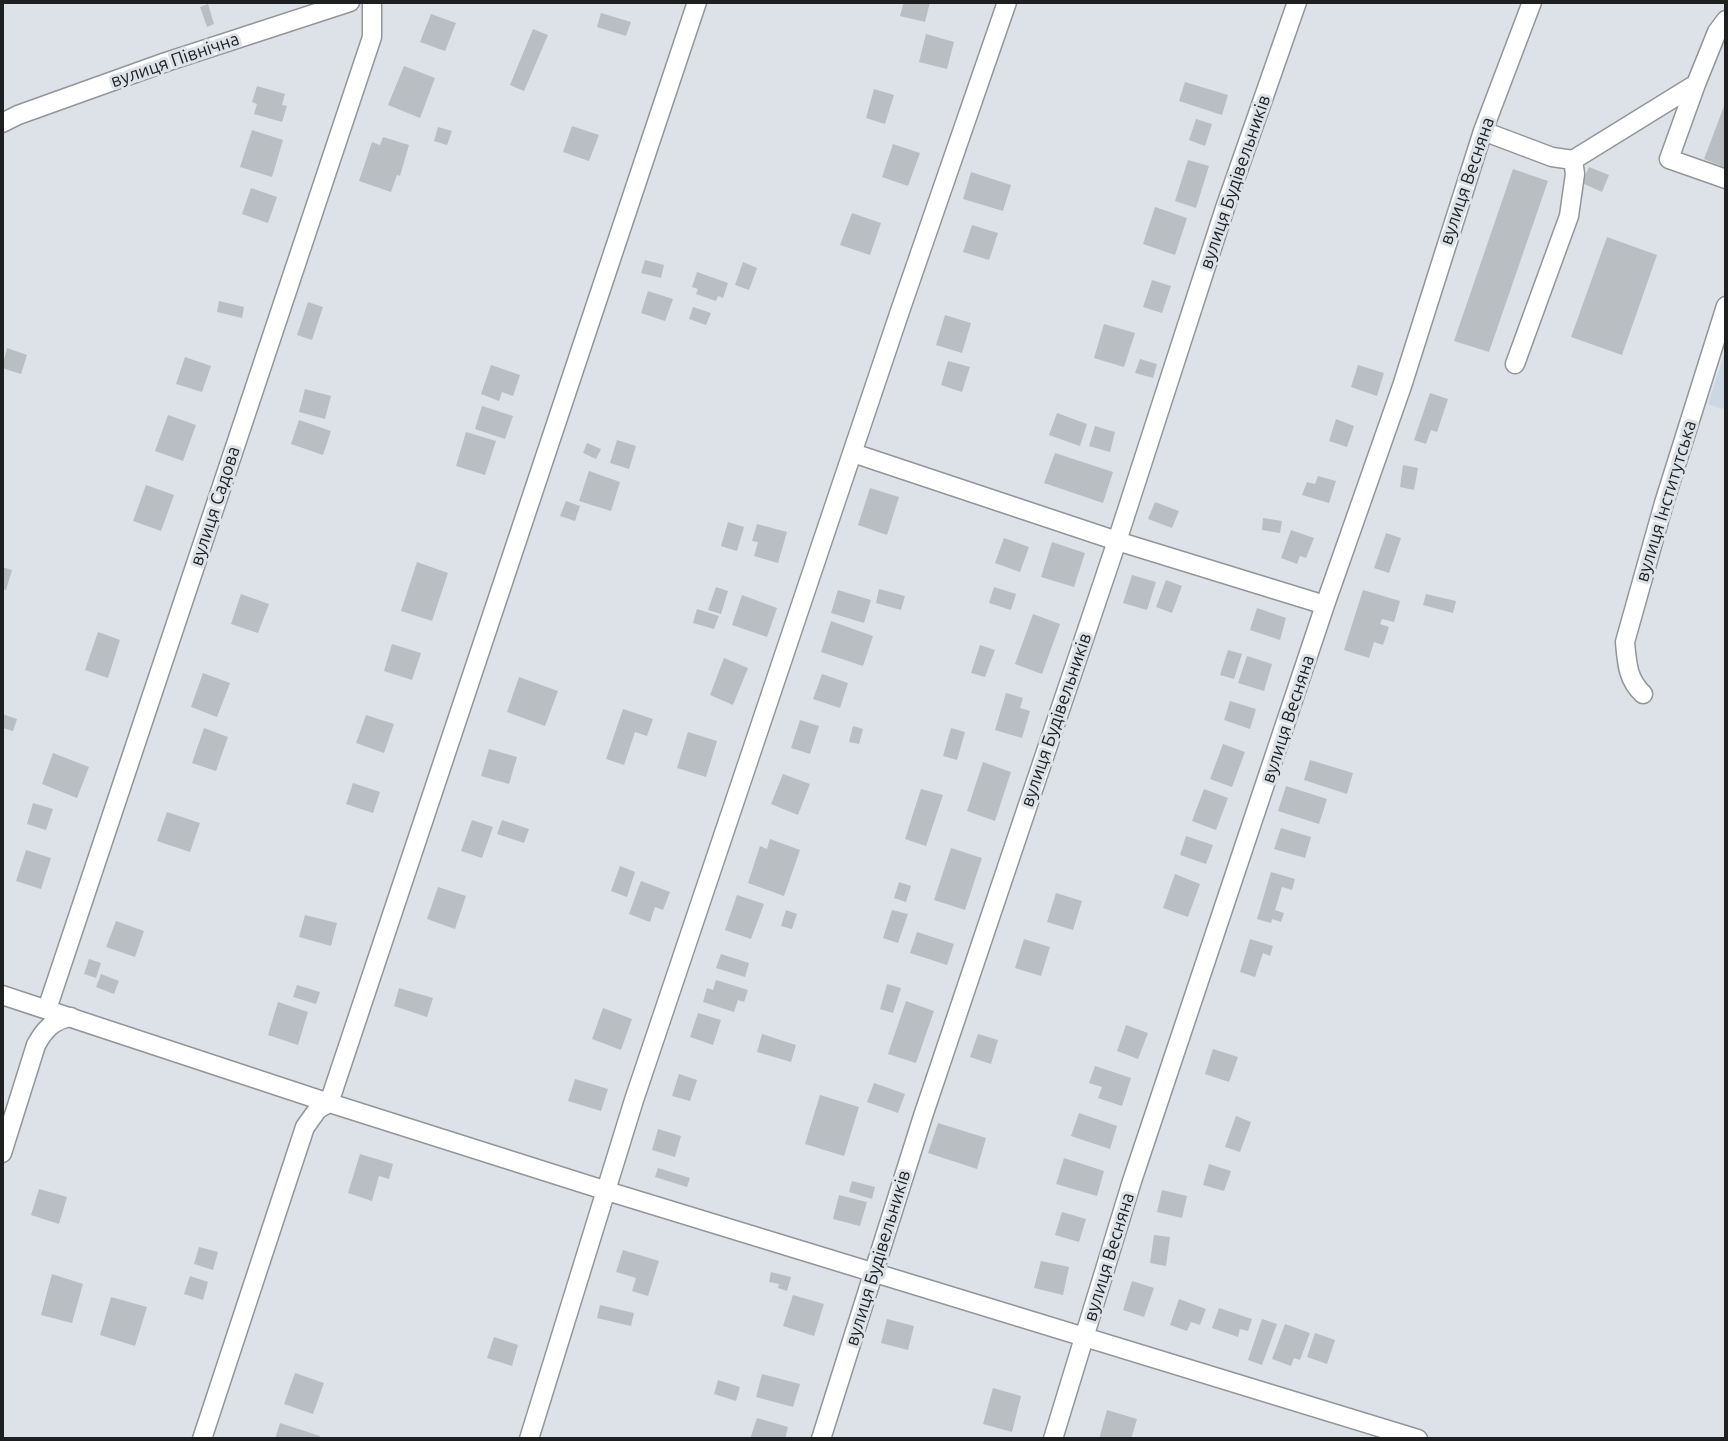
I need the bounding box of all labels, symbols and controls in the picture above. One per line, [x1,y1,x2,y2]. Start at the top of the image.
street label: вулиця Північна [108,28,242,92]
street label: вулиця Будівельників [1195,92,1275,272]
street label: вулиця Весняна [1435,114,1499,248]
street label: вулиця Інститутська [1631,418,1701,584]
street label: вулиця Садова [186,444,244,568]
street label: вулиця Будівельників [1016,630,1096,810]
street label: вулиця Весняна [1257,652,1319,786]
street label: вулиця Будівельників [841,1168,915,1348]
street label: вулиця Весняна [1079,1190,1139,1324]

